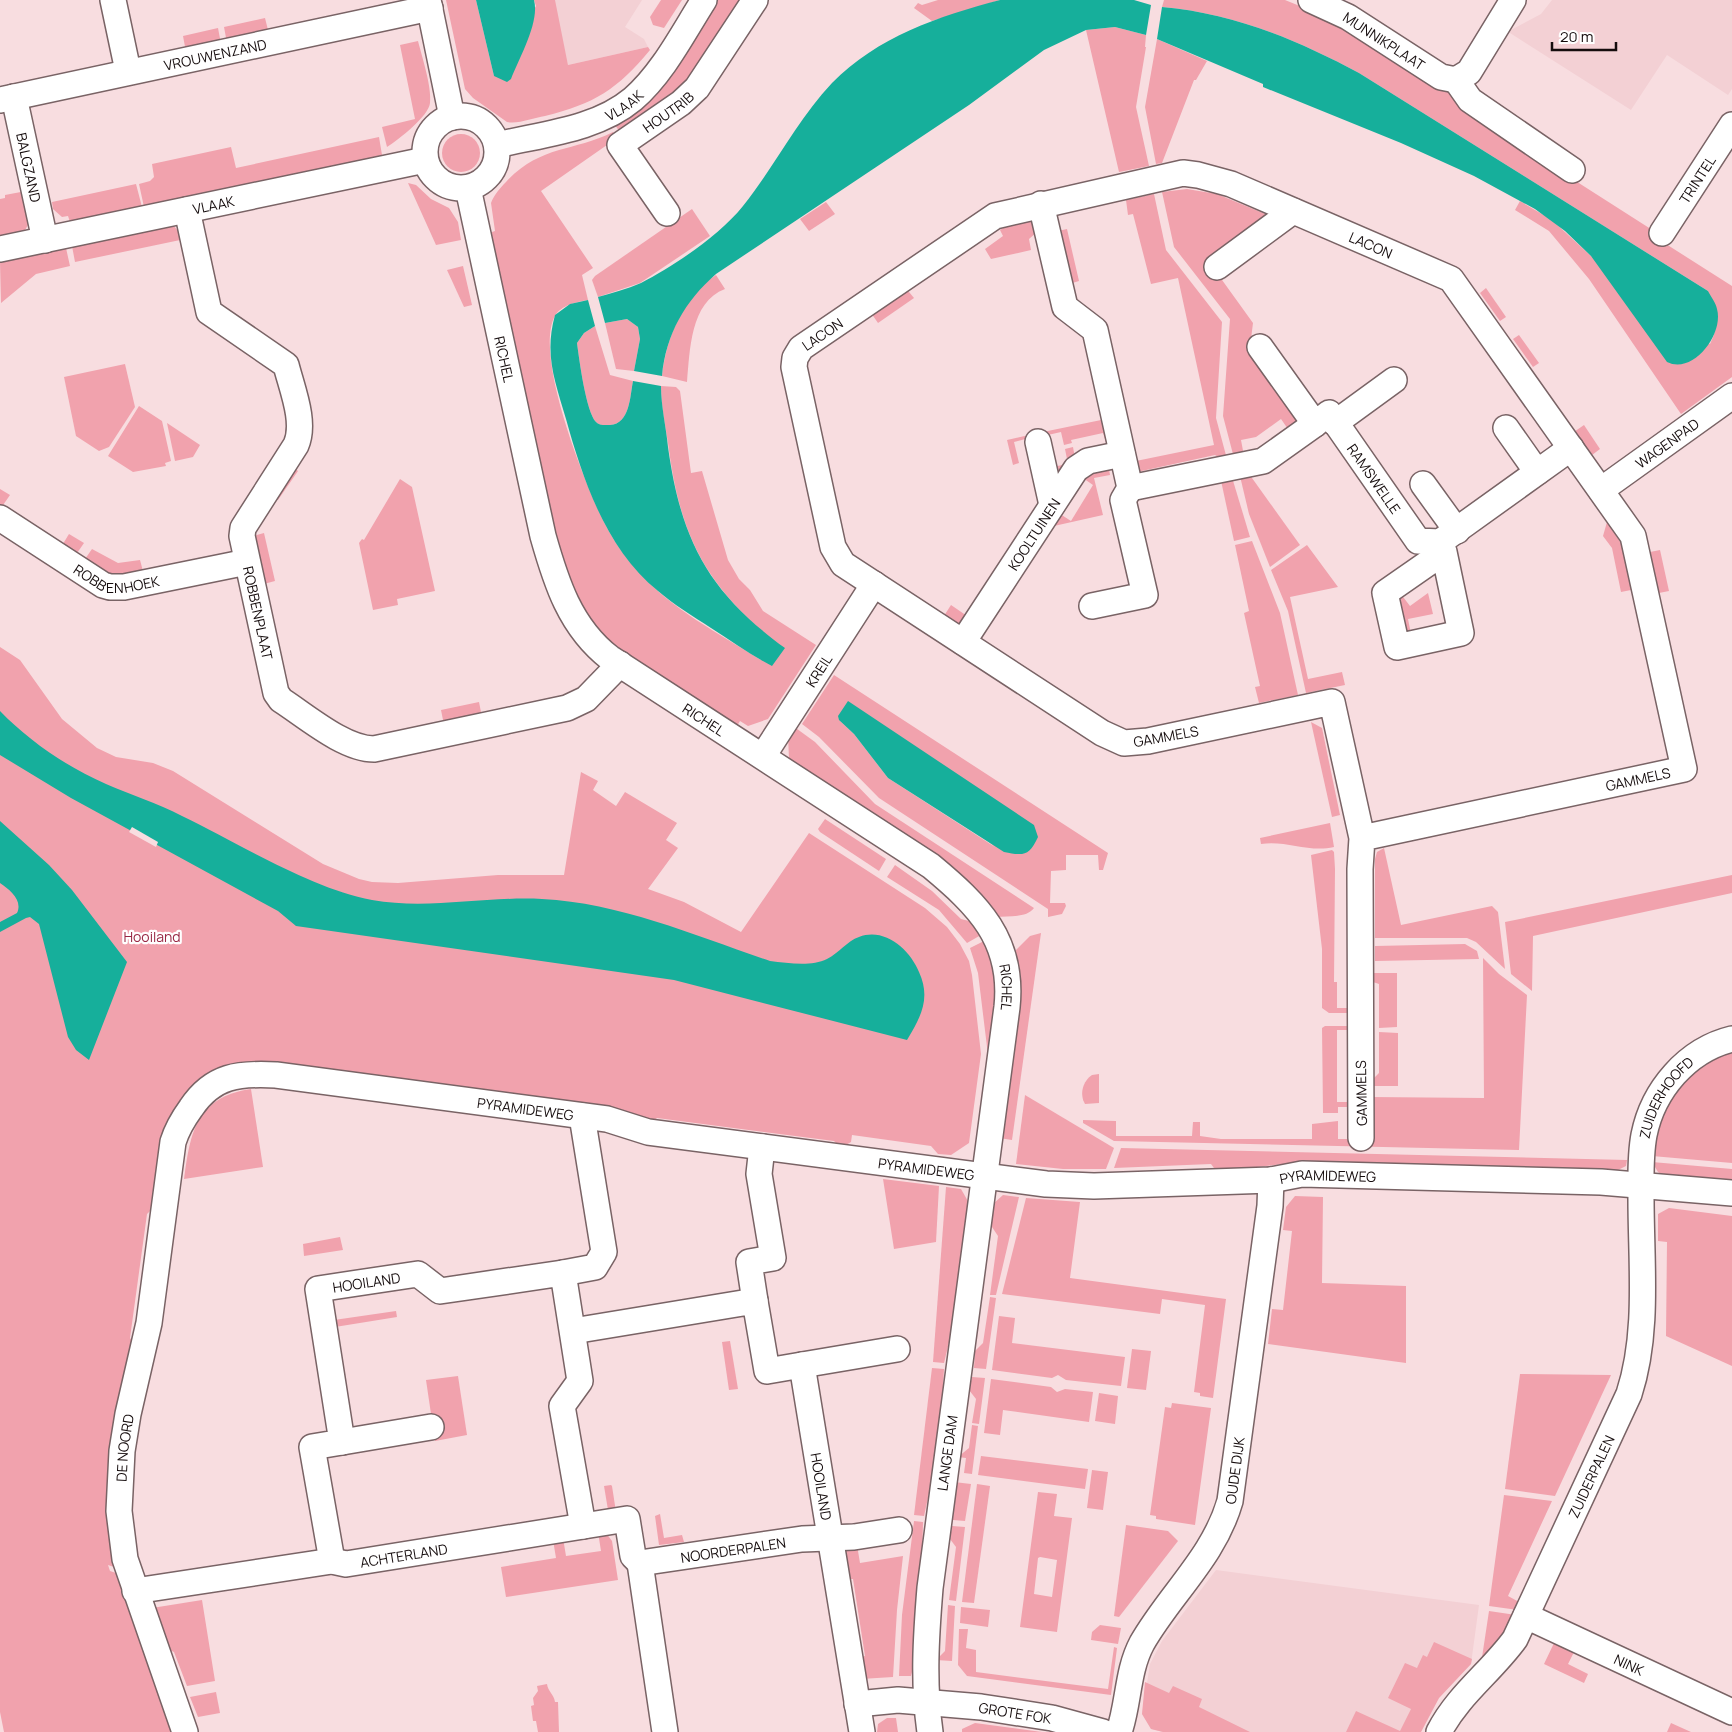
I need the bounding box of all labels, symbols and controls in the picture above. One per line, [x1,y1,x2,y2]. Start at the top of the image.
street label: MUNNIKPLAAT [1340,7,1429,74]
scale bar [1552,20,1616,52]
text: 20 m [1560,26,1593,47]
street label: VROUWENZAND [162,34,268,74]
street label: VLAAK [602,85,647,125]
street label: HOUTRIB [639,86,698,136]
street label: BALGZAND [12,131,46,204]
street label: TRINTEL [1674,152,1719,207]
street label: VLAAK [191,191,237,218]
street label: LACON [1346,227,1396,262]
street label: LACON [798,313,846,354]
street label: RICHEL [491,334,519,384]
street label: WAGENPAD [1631,413,1702,472]
street label: RAMSWELLE [1343,440,1405,517]
street label: KOOLTUINEN [1003,494,1064,574]
street label: ROBBENHOEK [70,559,162,597]
street label: ROBBENPLAAT [239,564,278,662]
street label: KREIL [801,650,836,690]
street label: RICHEL [679,698,729,740]
street label: GAMMELS [1132,721,1200,751]
street label: GAMMELS [1604,763,1672,795]
park label: Hooiland [123,927,181,946]
street label: RICHEL [996,962,1017,1012]
street label: ZUIDERHOOFD [1634,1052,1697,1140]
street label: GAMMELS [1351,1060,1371,1126]
street label: PYRAMIDEWEG [476,1092,575,1124]
street label: PYRAMIDEWEG [877,1153,976,1184]
street label: PYRAMIDEWEG [1278,1164,1376,1188]
street label: HOOILAND [331,1267,402,1296]
street label: DE NOORD [111,1412,137,1482]
street label: LANGE DAM [932,1414,962,1492]
street label: ZUIDERPALEN [1563,1432,1618,1521]
street label: OUDE DIJK [1220,1435,1248,1505]
street label: HOOILAND [807,1451,837,1522]
street label: NOORDERPALEN [679,1532,787,1566]
street label: ACHTERLAND [359,1538,449,1571]
street label: NINK [1611,1649,1648,1680]
street label: GROTE FOK [977,1697,1053,1727]

